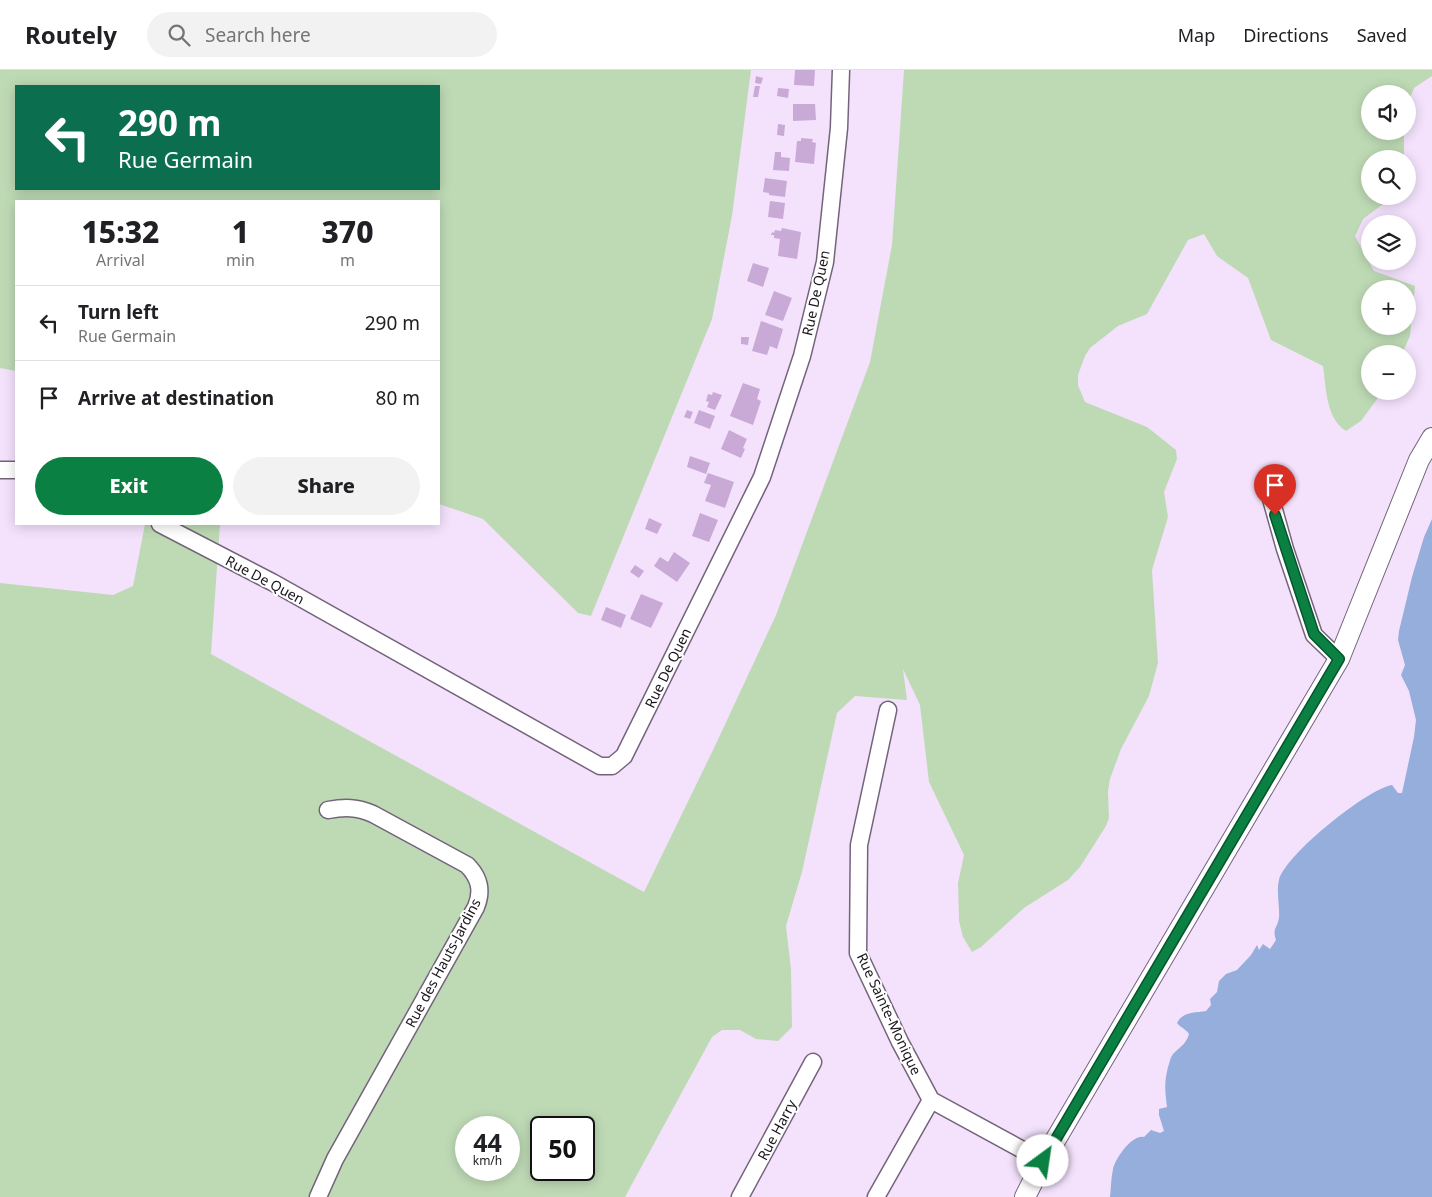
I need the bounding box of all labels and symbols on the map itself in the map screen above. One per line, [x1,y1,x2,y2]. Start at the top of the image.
street label: Rue De Quen [797,248,834,337]
pin [1254,464,1296,515]
street label: Rue De Quen [222,551,308,608]
street label: Rue De Quen [640,625,695,711]
street label: Rue des Hauts-Jardins [400,895,485,1031]
street label: Rue Sainte-Monique [853,950,926,1078]
street label: Rue Harry [753,1095,801,1163]
speed limit sign: 50 [530,1116,595,1181]
position arrow [1016,1134,1068,1186]

